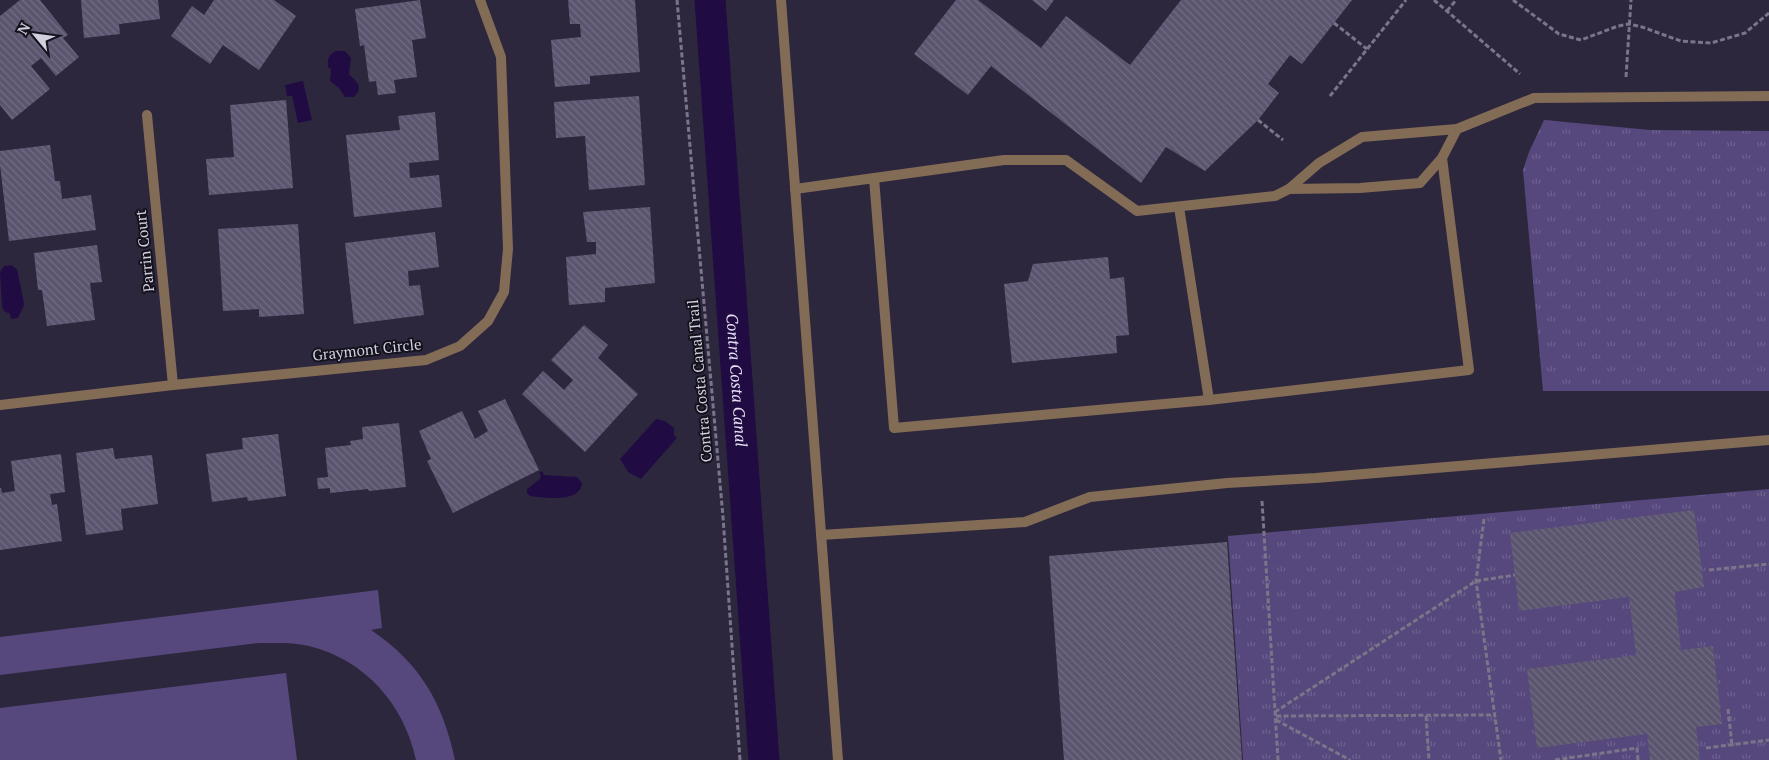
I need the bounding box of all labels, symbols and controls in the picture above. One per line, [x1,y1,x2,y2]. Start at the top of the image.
north arrow [10,10,60,60]
text: N [12,19,34,38]
street label: Parrin Court [130,209,158,293]
street label: Contra Costa Canal Trail [682,299,716,463]
water label: Contra Costa Canal [721,313,753,448]
street label: Graymont Circle [311,333,422,365]

